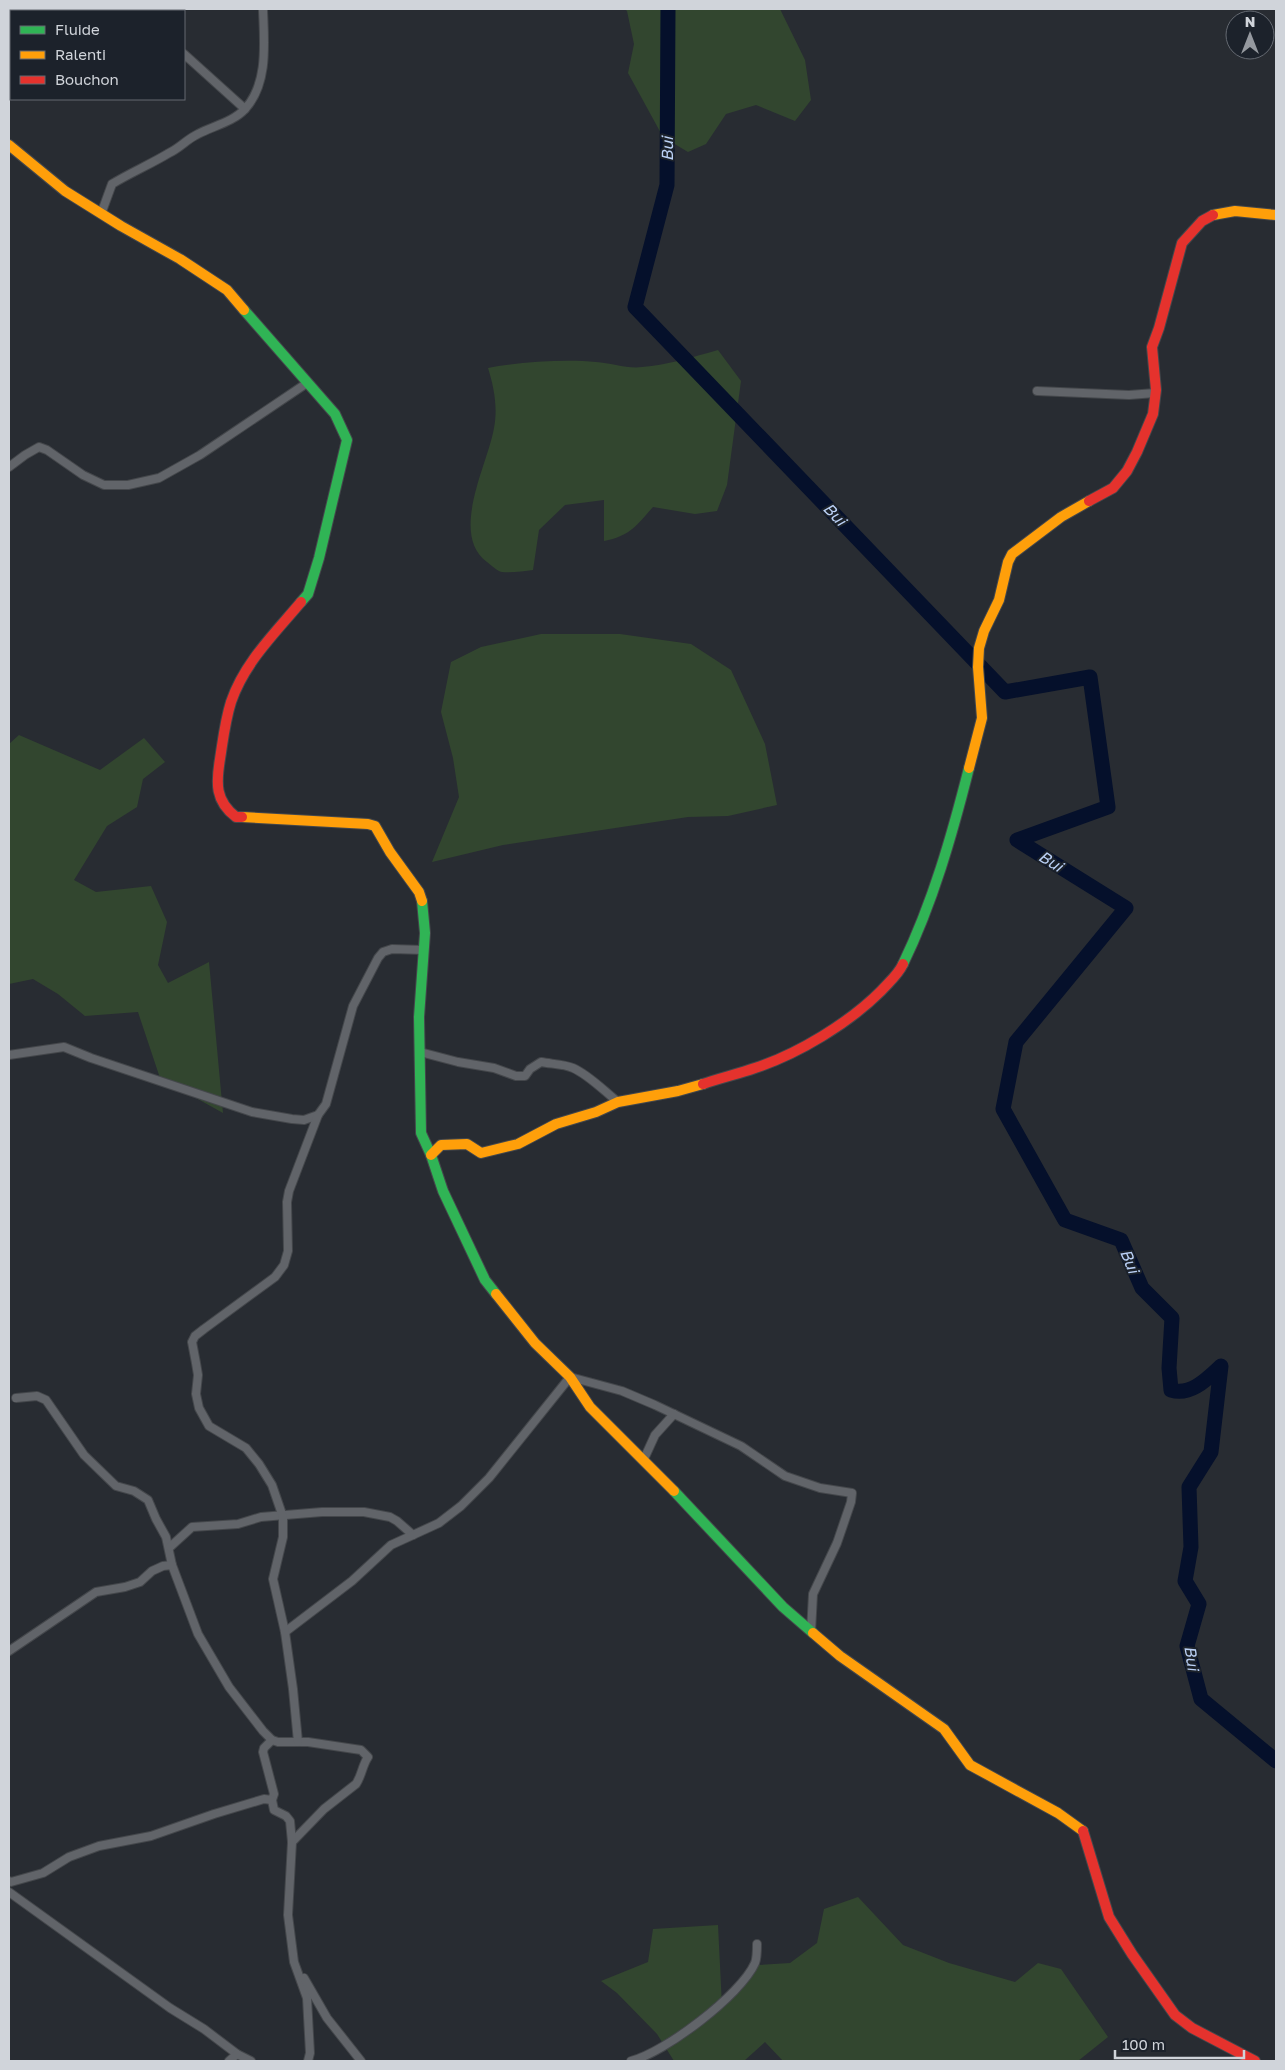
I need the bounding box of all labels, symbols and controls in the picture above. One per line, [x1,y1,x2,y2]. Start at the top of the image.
legend [10,10,185,100]
north arrow [1225,10,1275,60]
text: N [1245,13,1255,30]
text: Fluide [55,20,100,38]
text: Ralenti [55,45,106,63]
text: Bouchon [55,70,119,88]
water label: Bui [657,135,677,161]
water label: Bui [819,498,852,531]
water label: Bui [1035,846,1068,877]
water label: Bui [1116,1246,1145,1278]
water label: Bui [1180,1644,1204,1673]
scale bar [1115,2028,1244,2060]
text: 100 m [1122,2035,1165,2053]

